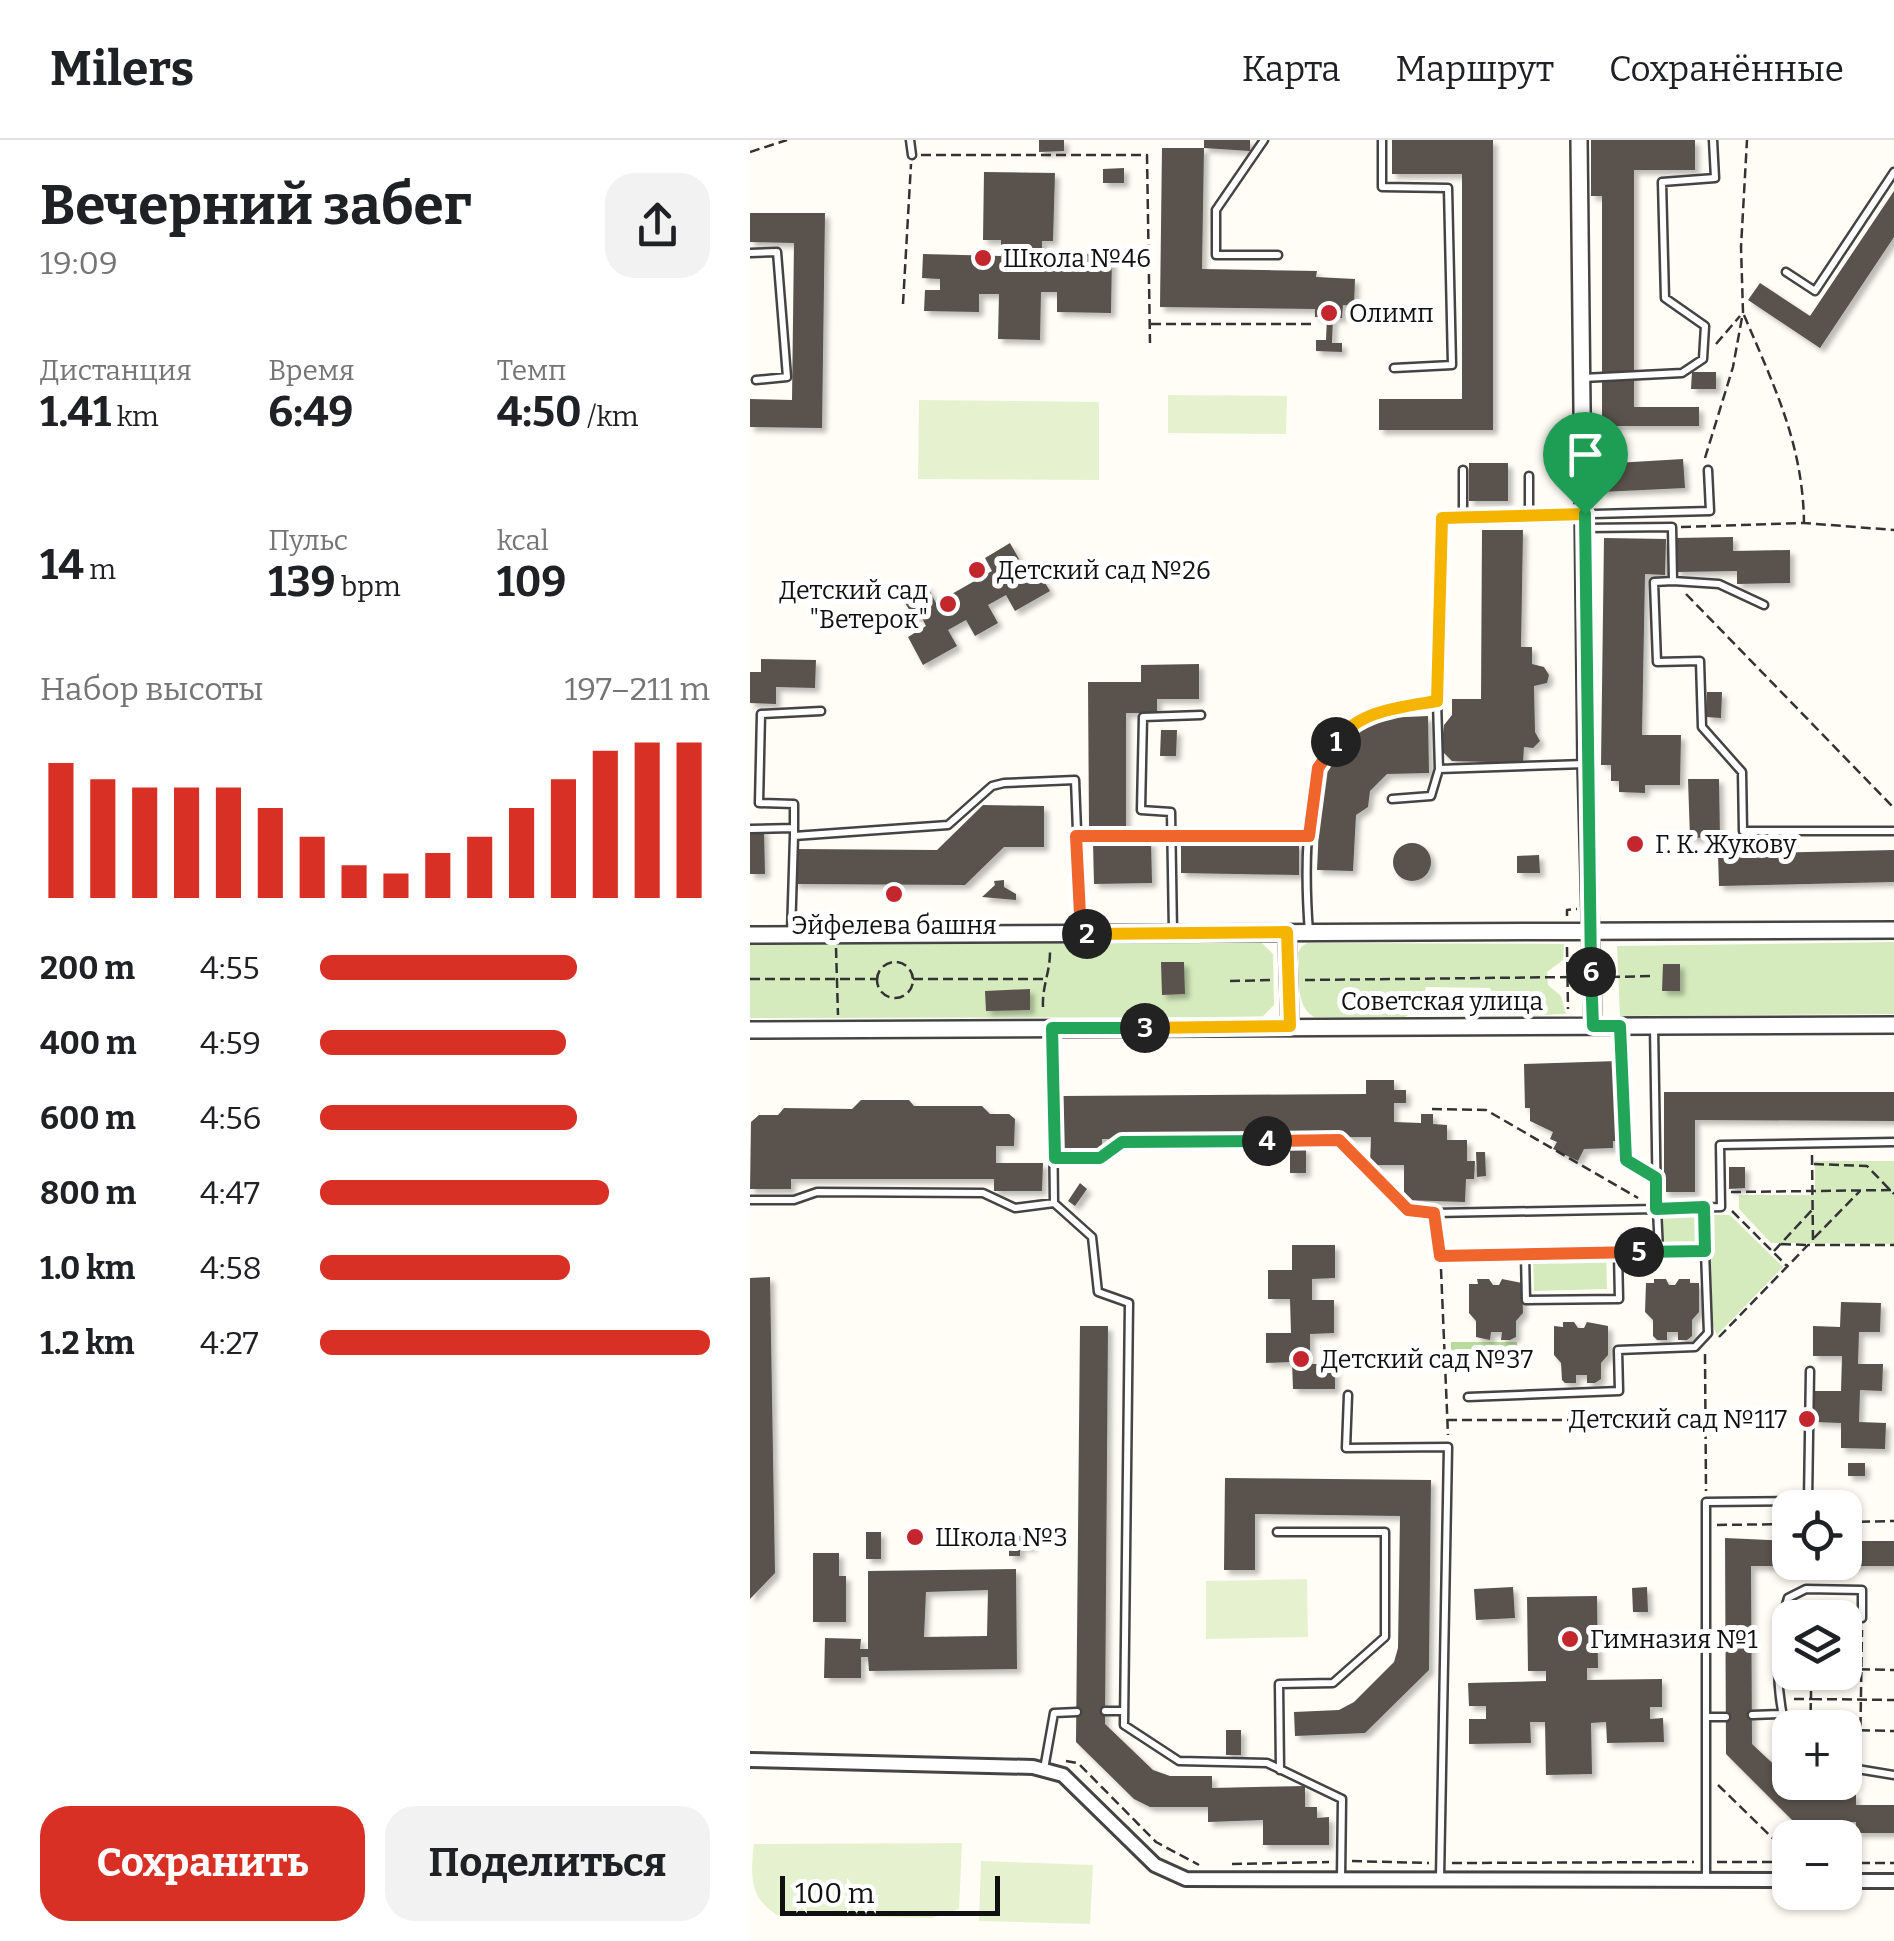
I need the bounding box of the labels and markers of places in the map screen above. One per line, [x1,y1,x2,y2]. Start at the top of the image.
place label: Школа №46 [1003,244,1151,274]
marker: Школа №46 [972,247,994,269]
place label: Олимп [1349,299,1434,329]
marker: Олимп [1318,302,1340,324]
pin [1543,412,1628,515]
place label: Детский сад №26 [997,556,1211,586]
marker: Детский сад №26 [966,559,988,581]
place label: Детский сад "Ветерок" [779,576,928,635]
marker: Детский сад "Ветерок" [937,593,959,615]
pin: 1 [1311,717,1361,767]
place label: Г. К. Жукову [1655,830,1797,860]
marker: Г. К. Жукову [1624,833,1646,855]
marker: Эйфелева башня [883,883,905,905]
pin: 2 [1062,909,1112,959]
place label: Эйфелева башня [791,911,997,941]
pin: 6 [1566,947,1616,997]
pin: 3 [1120,1003,1170,1053]
pin: 4 [1242,1116,1292,1166]
pin: 5 [1614,1227,1664,1277]
place label: Детский сад №37 [1321,1345,1534,1375]
marker: Детский сад №37 [1290,1348,1312,1370]
place label: Детский сад №117 [1569,1405,1787,1435]
marker: Детский сад №117 [1796,1408,1818,1430]
place label: Школа №3 [935,1523,1068,1553]
marker: Школа №3 [904,1526,926,1548]
place label: Гимназия №1 [1590,1625,1758,1655]
marker: Гимназия №1 [1559,1628,1581,1650]

